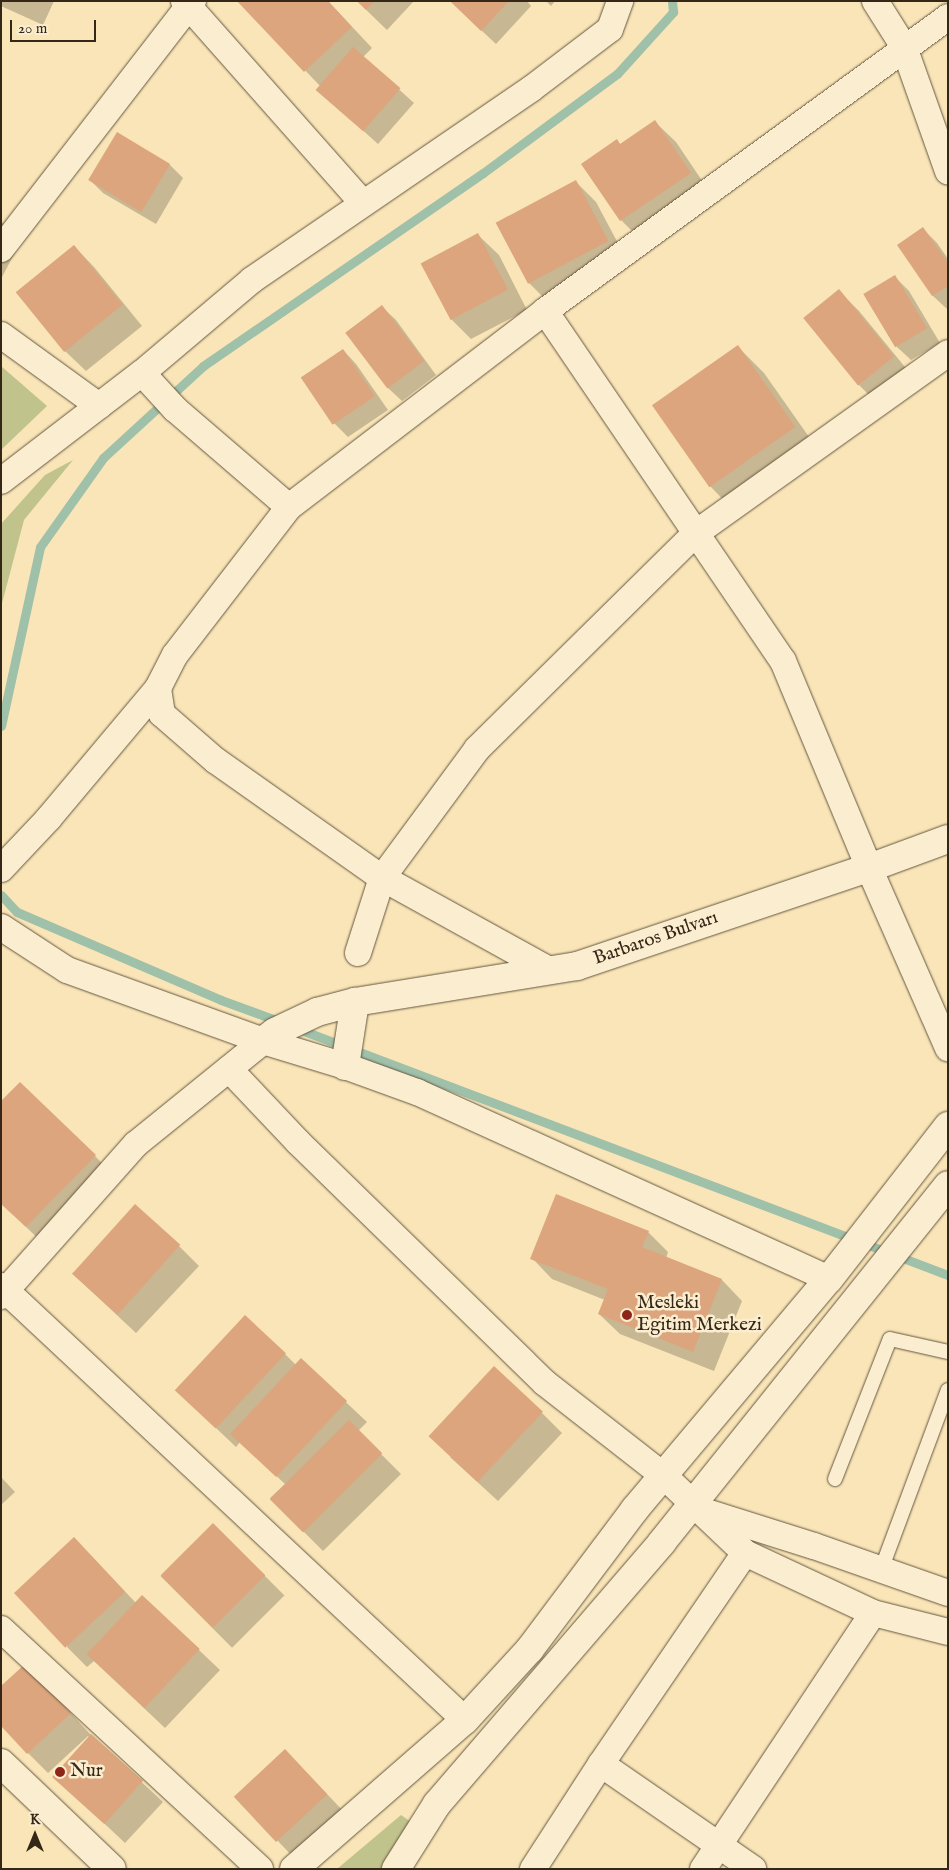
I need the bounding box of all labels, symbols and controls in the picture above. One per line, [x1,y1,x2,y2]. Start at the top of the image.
scale bar [12,10,99,42]
text: 20 m [18,19,47,38]
street label: Barbaros Bulvarı [591,907,721,971]
place label: Mesleki Egitim Merkezi [637,1293,762,1337]
marker: Mesleki Egitim Merkezi [621,1309,633,1321]
place label: Nur [70,1761,103,1783]
marker: Nur [54,1766,66,1778]
north arrow [10,1810,60,1860]
text: K [30,1811,40,1829]

